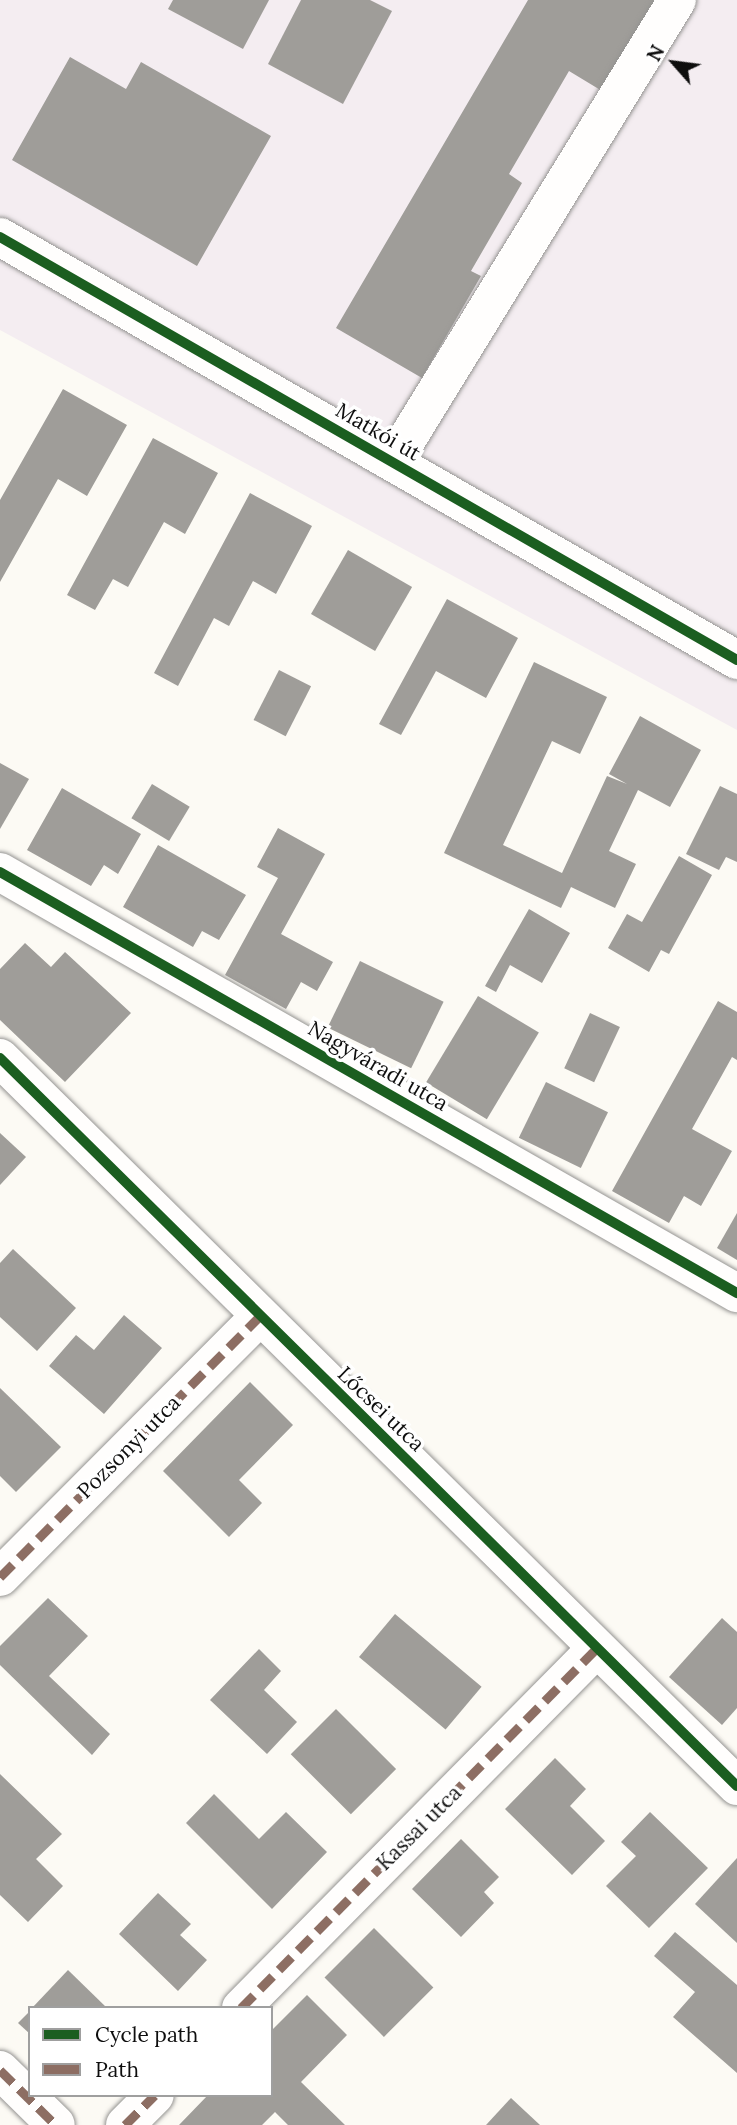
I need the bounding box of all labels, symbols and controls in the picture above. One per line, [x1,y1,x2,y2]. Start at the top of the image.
north arrow [639,28,709,98]
text: N [641,41,670,65]
street label: Matkói út [331,398,425,466]
street label: Nagyváradi utca [304,1016,452,1116]
street label: Lőcsei utca [332,1361,430,1457]
street label: Pozsonyi utca [72,1390,186,1504]
street label: Kassai utca [371,1780,467,1876]
legend [28,2006,273,2097]
text: Cycle path [95,2021,198,2048]
text: Path [95,2056,139,2083]

